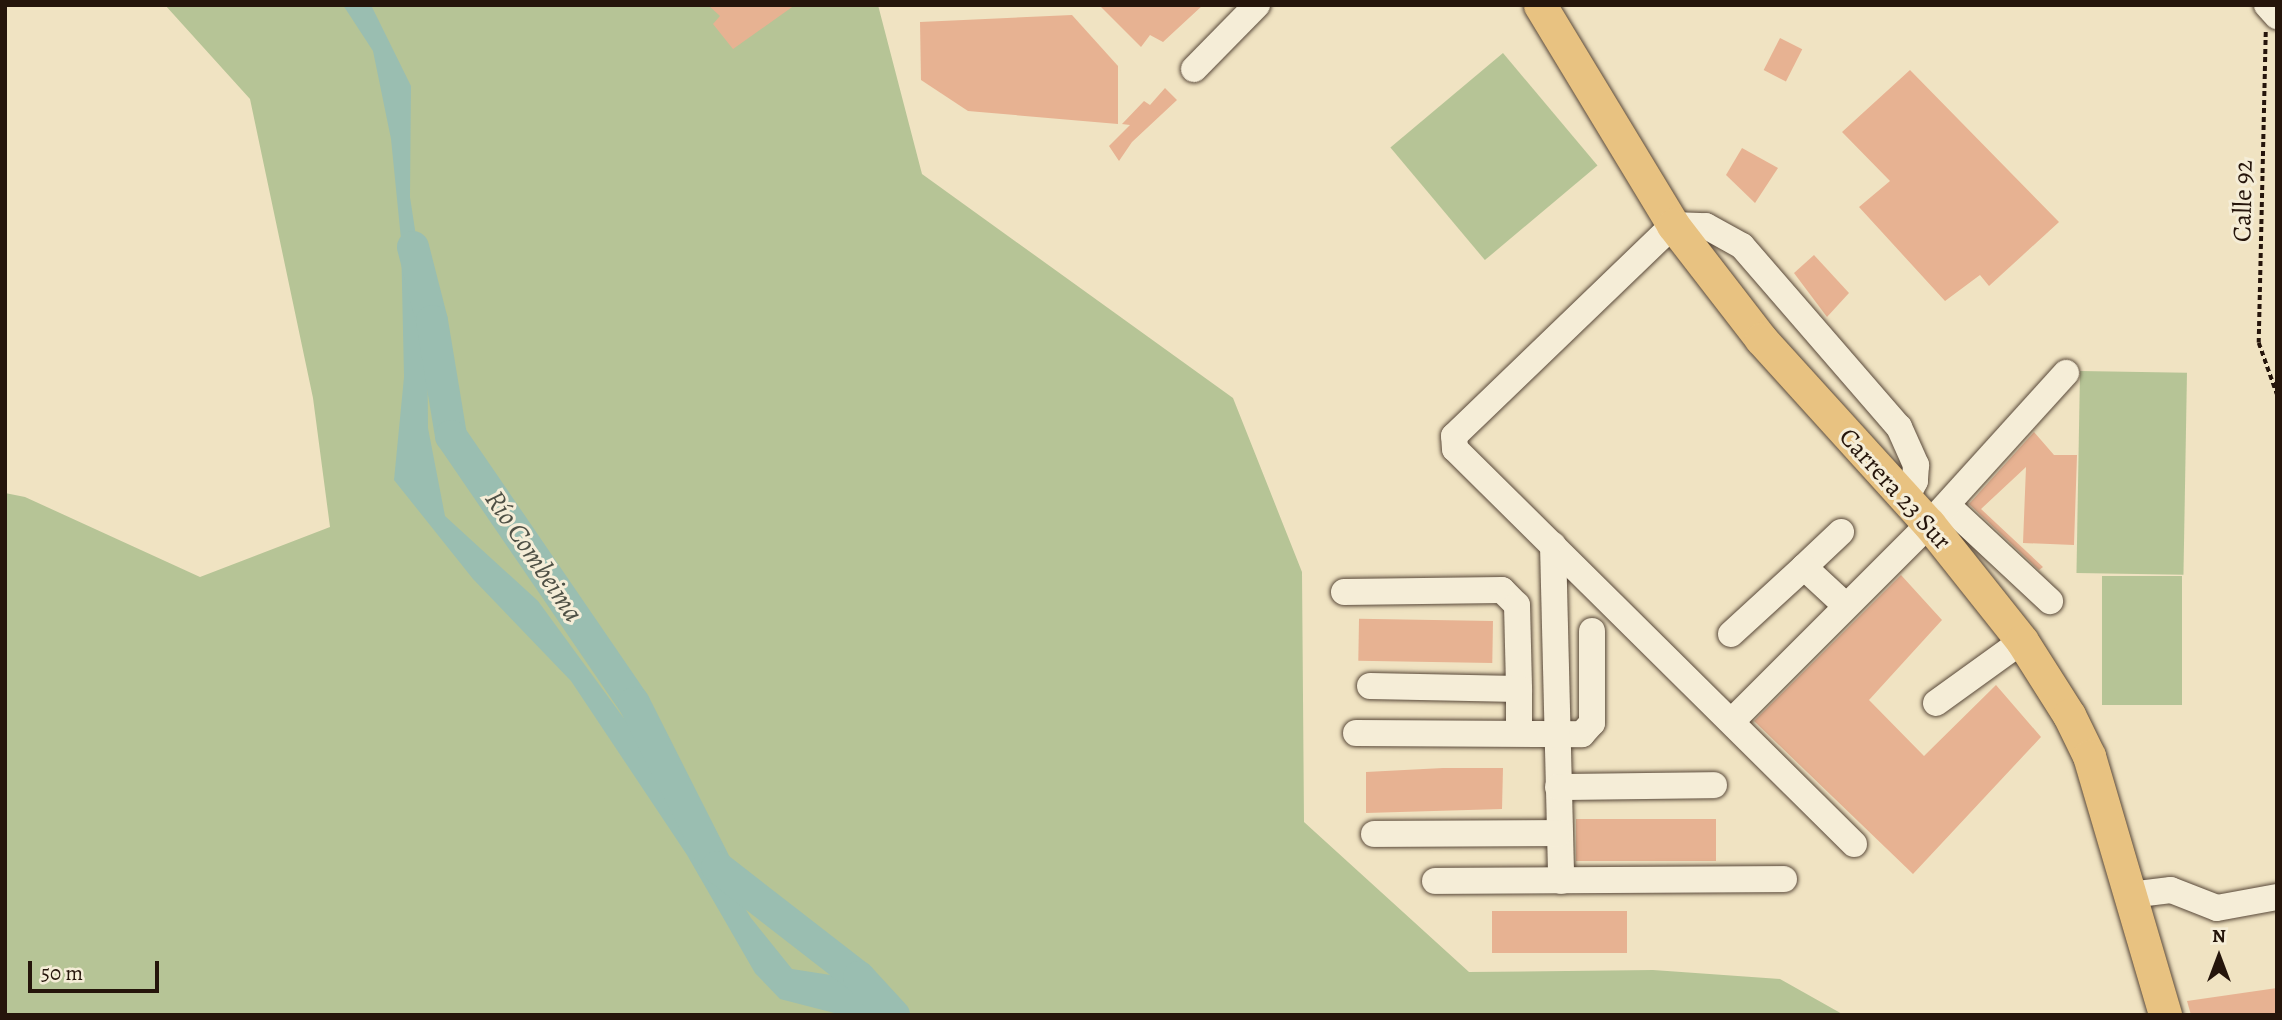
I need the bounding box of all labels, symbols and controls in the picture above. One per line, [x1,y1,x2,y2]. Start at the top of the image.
street label: Calle 92 [2227,160,2259,242]
street label: Carrera 23 Sur [1832,422,1958,556]
water label: Río Combeima [478,484,590,628]
north arrow [2184,922,2254,992]
text: N [2212,923,2226,949]
scale bar [32,946,163,990]
text: 50 m [41,959,83,987]

